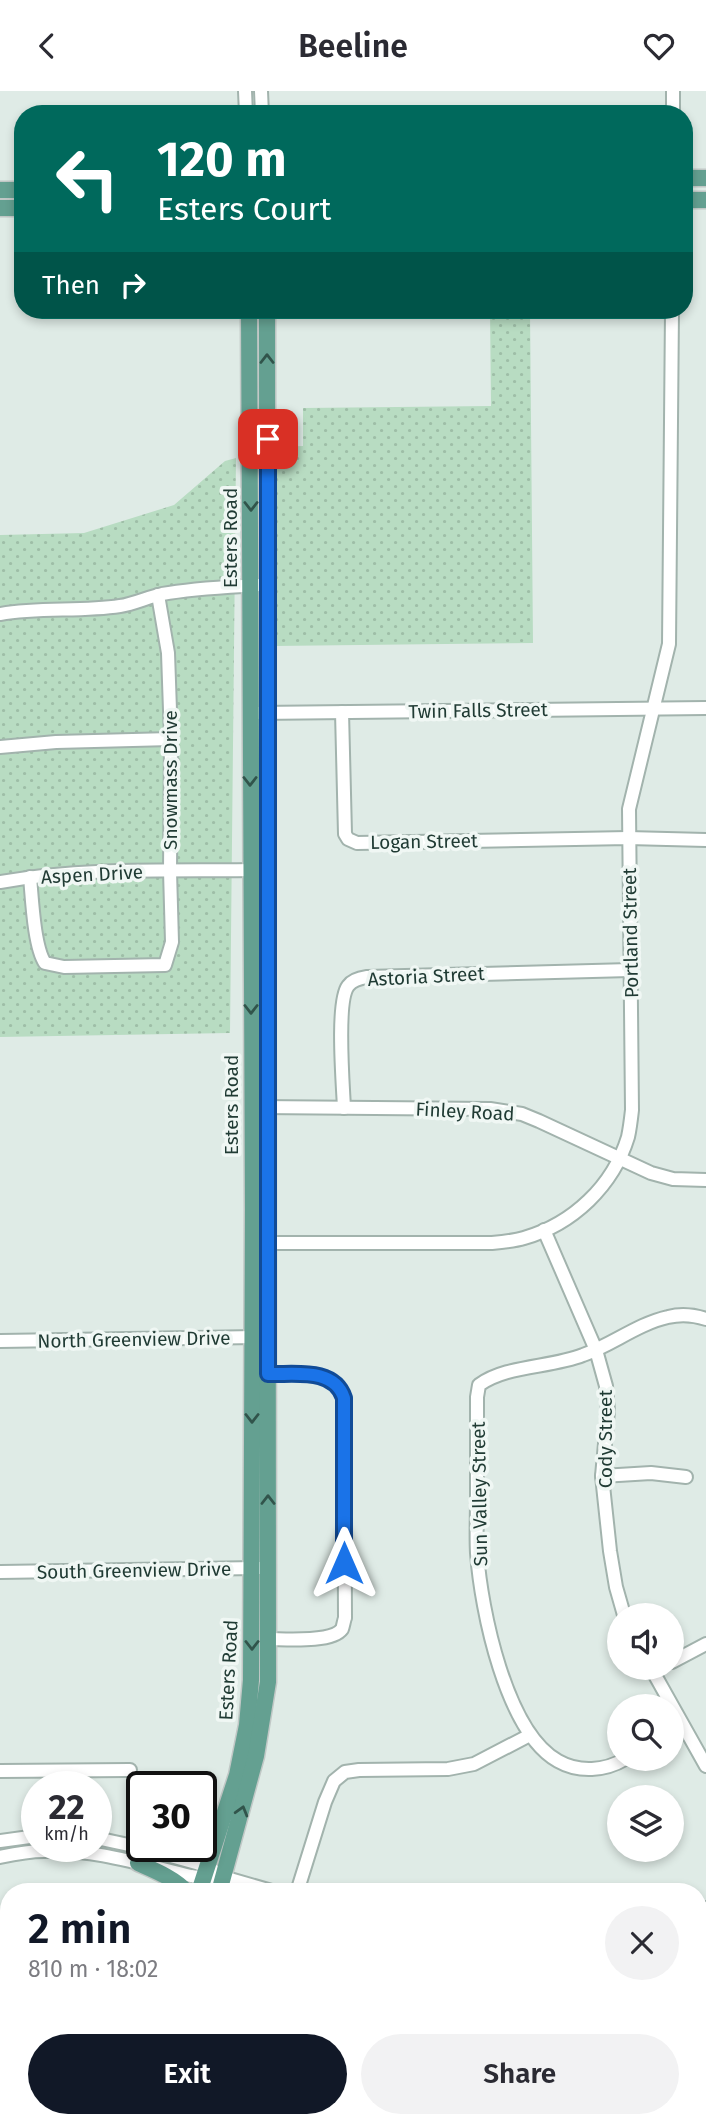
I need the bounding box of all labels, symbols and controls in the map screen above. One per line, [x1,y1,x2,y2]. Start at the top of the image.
icon: back [28,27,66,65]
text: Beeline [298,27,408,65]
icon: heart [640,27,678,65]
text: 120 m [157,130,287,189]
icon: left [42,133,133,224]
text: Esters Court [157,190,331,228]
icon: right [114,266,152,304]
text: Then [42,270,100,301]
one-way arrow [259,353,275,363]
pin [238,409,298,469]
icon: arrive [249,420,287,458]
street label: Esters Road [219,488,242,588]
one-way arrow [243,501,258,512]
street label: Twin Falls Street [408,698,548,723]
street label: Snowmass Drive [159,710,182,850]
one-way arrow [243,776,258,787]
street label: Logan Street [370,829,478,854]
street label: Aspen Drive [40,860,144,889]
street label: Portland Street [618,867,643,998]
street label: Astoria Street [367,962,485,991]
one-way arrow [243,1004,259,1014]
street label: Esters Road [220,1055,243,1155]
street label: Finley Road [415,1097,515,1126]
street label: North Greenview Drive [37,1326,231,1353]
street label: Cody Street [594,1390,617,1488]
one-way arrow [244,1413,260,1423]
street label: Sun Valley Street [467,1421,492,1567]
one-way arrow [260,1494,276,1505]
position arrow [307,1526,381,1600]
street label: South Greenview Drive [37,1557,231,1584]
map controls [607,1603,684,1862]
button: sound [607,1603,684,1680]
street label: Esters Road [214,1619,243,1721]
one-way arrow [244,1640,260,1651]
button: search [607,1694,684,1771]
speed limit sign: 30 [126,1771,217,1862]
button: layers [607,1785,684,1862]
text: 22 [48,1786,85,1828]
one-way arrow [234,1806,249,1818]
text: km/h [44,1823,89,1845]
text: 2 min [28,1904,132,1954]
button: close [605,1906,679,1980]
text: 810 m · 18:02 [28,1955,158,1983]
button: Exit [28,2034,347,2114]
button: Share [361,2034,679,2114]

